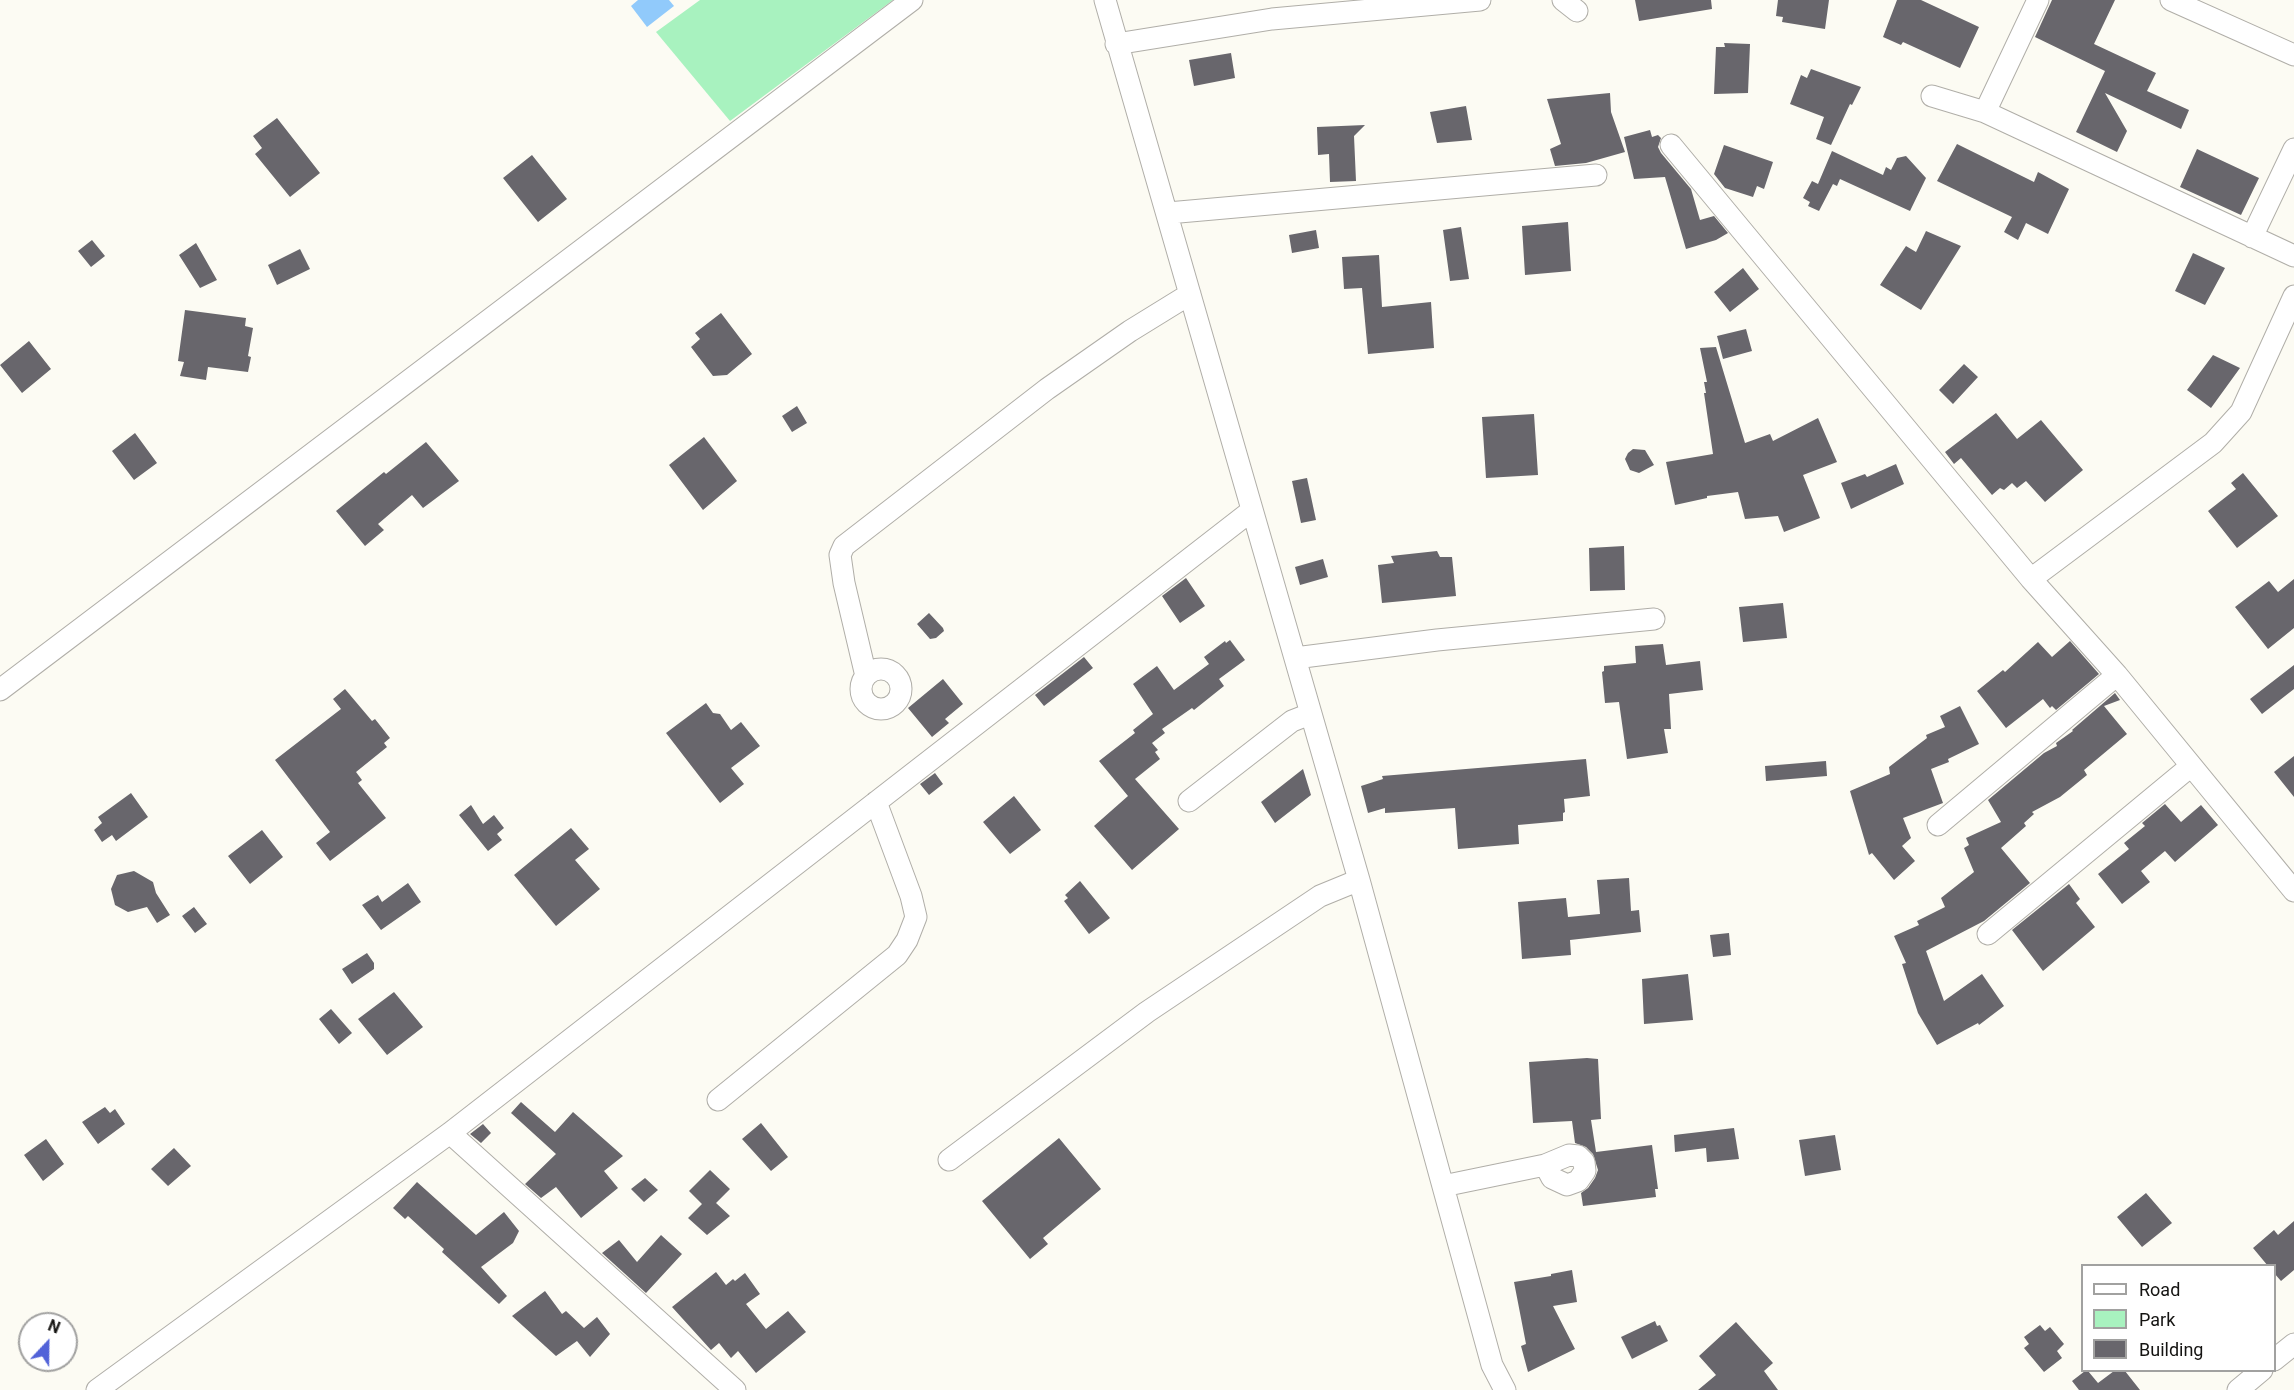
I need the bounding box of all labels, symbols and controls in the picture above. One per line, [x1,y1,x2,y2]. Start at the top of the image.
legend [2081,1264,2276,1372]
text: Road [2139,1279,2180,1300]
text: Park [2139,1309,2175,1330]
north arrow [18,1312,78,1372]
text: N [45,1316,63,1338]
text: Building [2139,1339,2203,1360]

